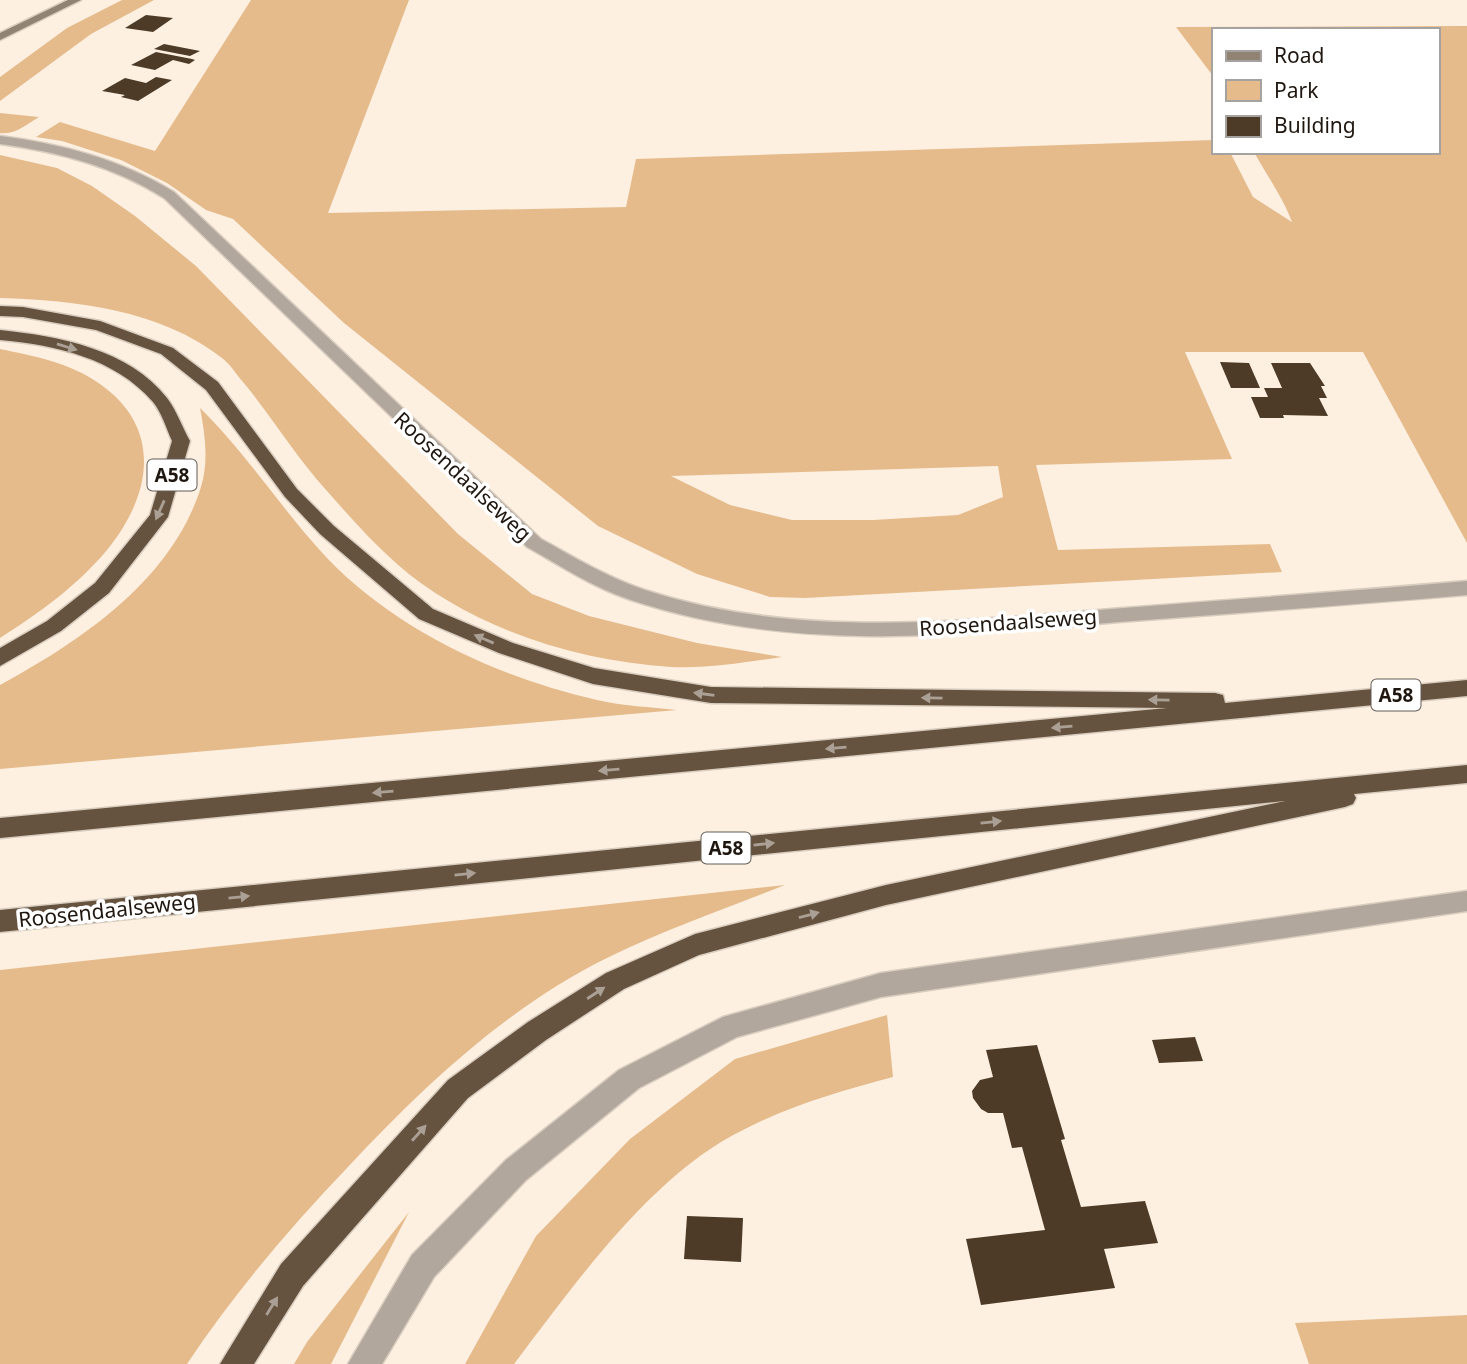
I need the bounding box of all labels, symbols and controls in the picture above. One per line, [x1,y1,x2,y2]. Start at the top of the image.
legend [1212,28,1439,154]
text: Road [1274,41,1324,69]
text: Park [1274,76,1319,104]
text: Building [1274,111,1356,139]
one-way arrow [57,343,78,353]
street label: Roosendaalseweg [388,405,538,547]
road number: A58 [148,460,196,490]
one-way arrow [154,500,166,520]
street label: Roosendaalseweg [918,602,1098,642]
one-way arrow [474,633,495,644]
road number: A58 [1372,680,1420,710]
one-way arrow [693,688,715,699]
one-way arrow [920,692,942,704]
one-way arrow [1148,694,1170,706]
one-way arrow [1051,722,1073,733]
one-way arrow [825,743,847,754]
one-way arrow [598,765,620,776]
one-way arrow [372,786,394,797]
one-way arrow [980,816,1002,827]
road number: A58 [702,832,750,863]
one-way arrow [754,839,776,850]
one-way arrow [454,868,476,879]
street label: Roosendaalseweg [17,887,197,933]
one-way arrow [228,891,250,902]
one-way arrow [798,909,820,920]
one-way arrow [587,986,606,999]
one-way arrow [411,1124,427,1142]
one-way arrow [266,1297,279,1316]

